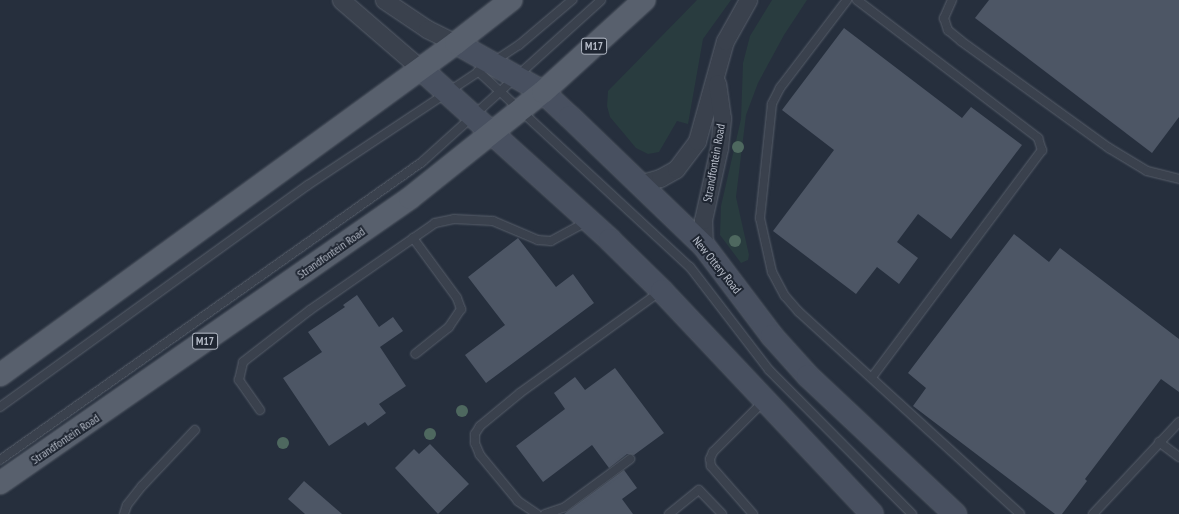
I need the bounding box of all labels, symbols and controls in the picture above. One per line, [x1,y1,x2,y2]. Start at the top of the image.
road number: M17 [581,37,607,55]
street label: Strandfontein Road [700,123,728,203]
street label: Strandfontein Road [294,224,368,282]
street label: New Ottery Road [689,233,745,297]
road number: M17 [192,332,218,350]
street label: Strandfontein Road [28,411,102,467]

